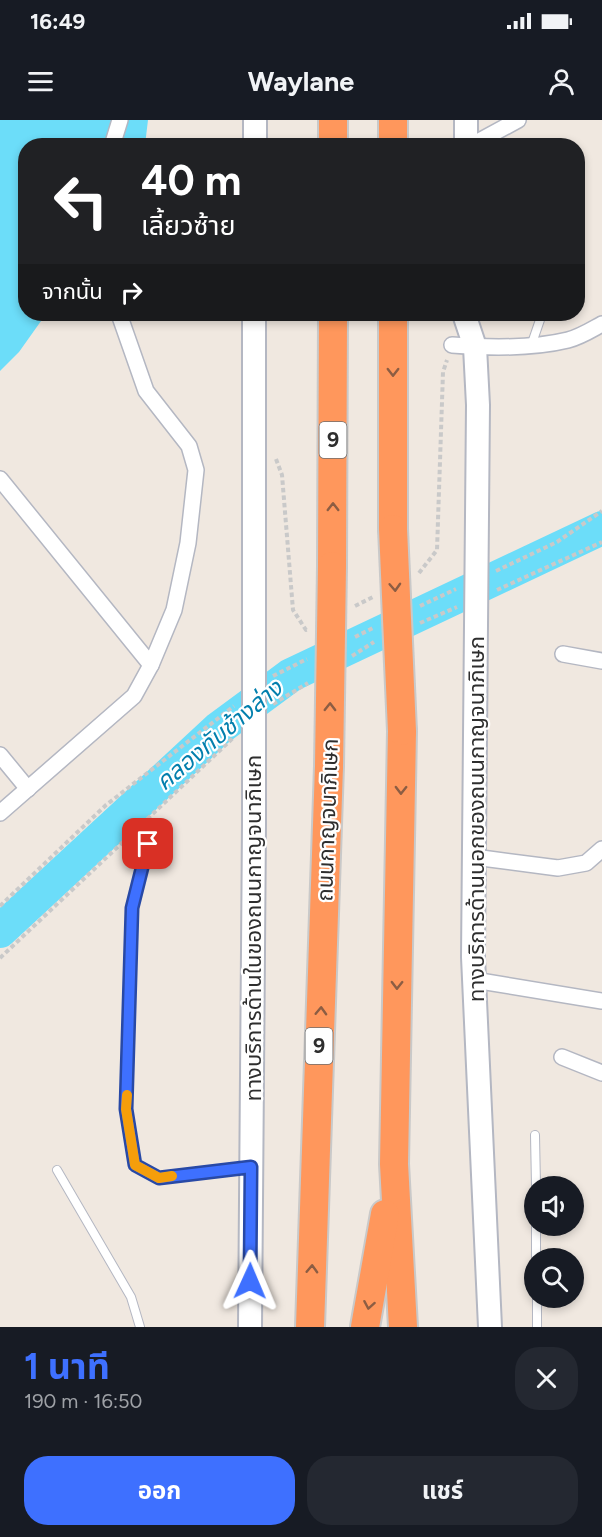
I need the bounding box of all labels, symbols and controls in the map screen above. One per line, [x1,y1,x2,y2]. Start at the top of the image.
text: 16:49 [30,8,85,35]
icon: menu [24,65,57,98]
text: Waylane [248,65,354,98]
icon: person [545,65,578,98]
text: 40 m [141,155,241,206]
icon: left [42,162,120,240]
text: เลี้ยวซ้าย [141,209,235,242]
icon: right [115,276,148,309]
text: จากนั้น [42,278,103,305]
one-way arrow [387,367,399,376]
road number: 9 [320,422,346,458]
one-way arrow [327,503,339,512]
one-way arrow [389,583,402,592]
street label: ทางบริการด้านนอกของถนนกาญจนาภิเษก [463,636,490,1002]
water label: คลองทับช้างล่าง [149,673,289,796]
one-way arrow [324,703,336,712]
street label: ถนนกาญจนาภิเษก [311,738,344,902]
street label: ทางบริการด้านในของถนนกาญจนาภิเษก [240,755,267,1101]
one-way arrow [395,785,407,794]
pin [122,818,173,869]
icon: arrive [131,827,164,860]
one-way arrow [391,980,403,989]
one-way arrow [314,1006,327,1015]
road number: 9 [306,1028,332,1064]
map controls [524,1176,584,1308]
button: sound [524,1176,584,1236]
button: search [524,1248,584,1308]
position arrow [218,1249,282,1313]
one-way arrow [305,1264,318,1273]
one-way arrow [364,1300,376,1309]
text: 1 นาที [24,1345,110,1388]
button: close [515,1347,578,1410]
text: 190 m · 16:50 [24,1389,142,1413]
button: ออก [24,1456,295,1525]
button: แชร์ [307,1456,578,1525]

